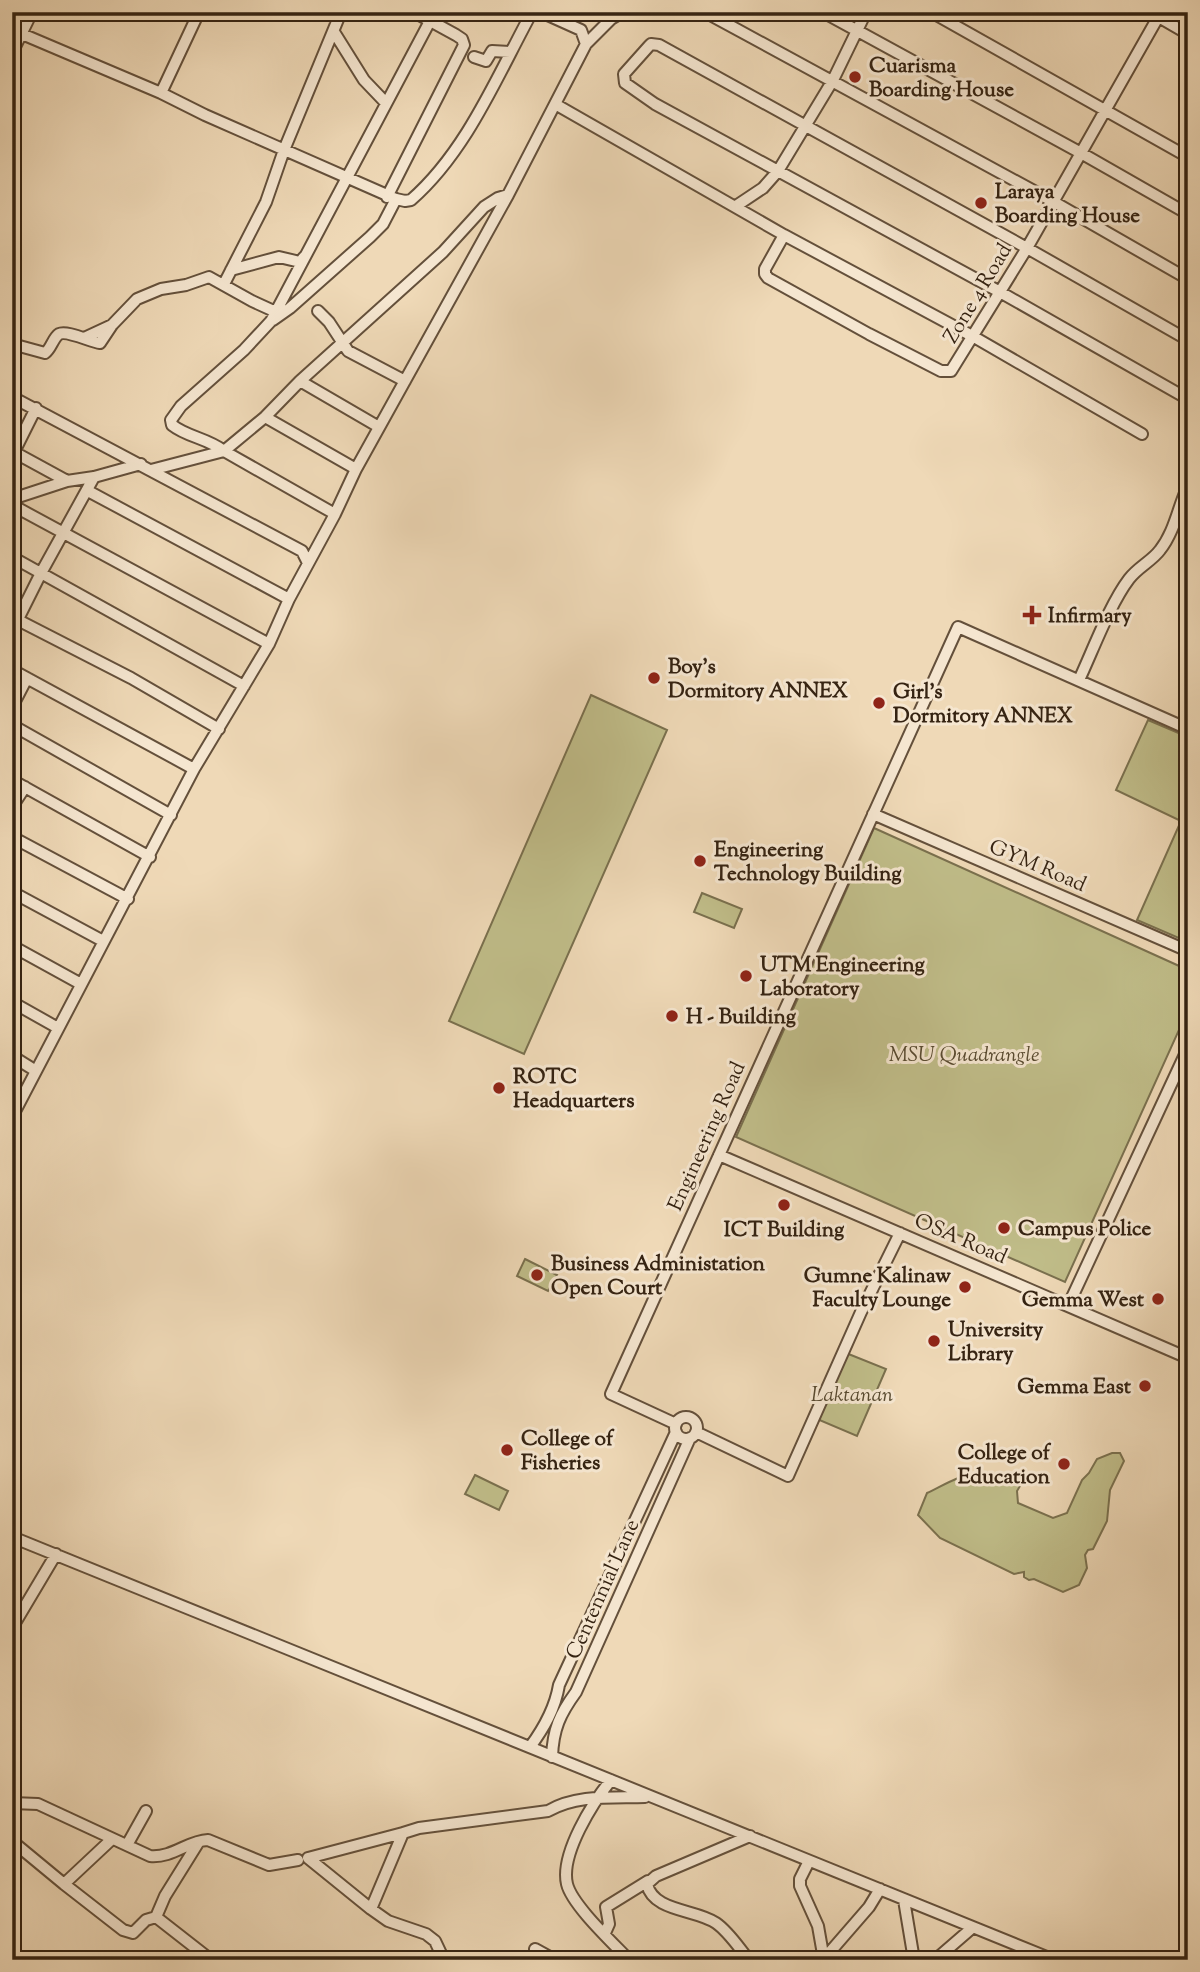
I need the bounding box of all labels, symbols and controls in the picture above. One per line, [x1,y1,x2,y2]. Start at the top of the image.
place label: Cuarisma Boarding House [869,52,1014,106]
marker: Cuarisma Boarding House [847,69,863,85]
place label: Laraya Boarding House [995,178,1140,232]
marker: Laraya Boarding House [973,195,989,211]
street label: Zone 4 Road [937,238,1020,350]
place label: Infirmary [1048,602,1132,632]
marker: Infirmary [1022,605,1042,625]
place label: Boy's Dormitory ANNEX [668,653,848,707]
marker: Boy's Dormitory ANNEX [646,670,662,686]
place label: Girl's Dormitory ANNEX [893,678,1073,732]
marker: Girl's Dormitory ANNEX [871,695,887,711]
street label: GYM Road [984,833,1091,901]
place label: Engineering Technology Building [714,836,902,890]
marker: Engineering Technology Building [692,853,708,869]
place label: UTM Engineering Laboratory [760,951,926,1005]
marker: UTM Engineering Laboratory [738,968,754,984]
place label: H - Building [686,1003,797,1033]
marker: H - Building [664,1008,680,1024]
park label: MSU Quadrangle [889,1041,1039,1071]
street label: Engineering Road [661,1057,754,1216]
place label: ROTC Headquarters [513,1063,634,1117]
marker: ROTC Headquarters [491,1080,507,1096]
marker: ICT Building [776,1197,792,1213]
street label: OSA Road [909,1207,1012,1273]
place label: Campus Police [1018,1215,1151,1245]
place label: ICT Building [724,1216,845,1246]
marker: Campus Police [996,1220,1012,1236]
place label: Business Administation Open Court [551,1250,766,1304]
place label: Gumne Kalinaw Faculty Lounge [804,1262,951,1316]
marker: Business Administation Open Court [529,1267,545,1283]
marker: Gumne Kalinaw Faculty Lounge [957,1279,973,1295]
place label: Gemma West [1022,1286,1145,1316]
marker: Gemma West [1150,1291,1166,1307]
place label: University Library [948,1316,1044,1370]
marker: University Library [926,1333,942,1349]
place label: Gemma East [1017,1373,1132,1403]
marker: Gemma East [1137,1378,1153,1394]
park label: Laktanan [811,1381,893,1411]
place label: College of Fisheries [521,1425,615,1479]
place label: College of Education [958,1439,1052,1493]
marker: College of Fisheries [499,1442,515,1458]
marker: College of Education [1056,1456,1072,1472]
street label: Centennial Lane [560,1515,648,1665]

